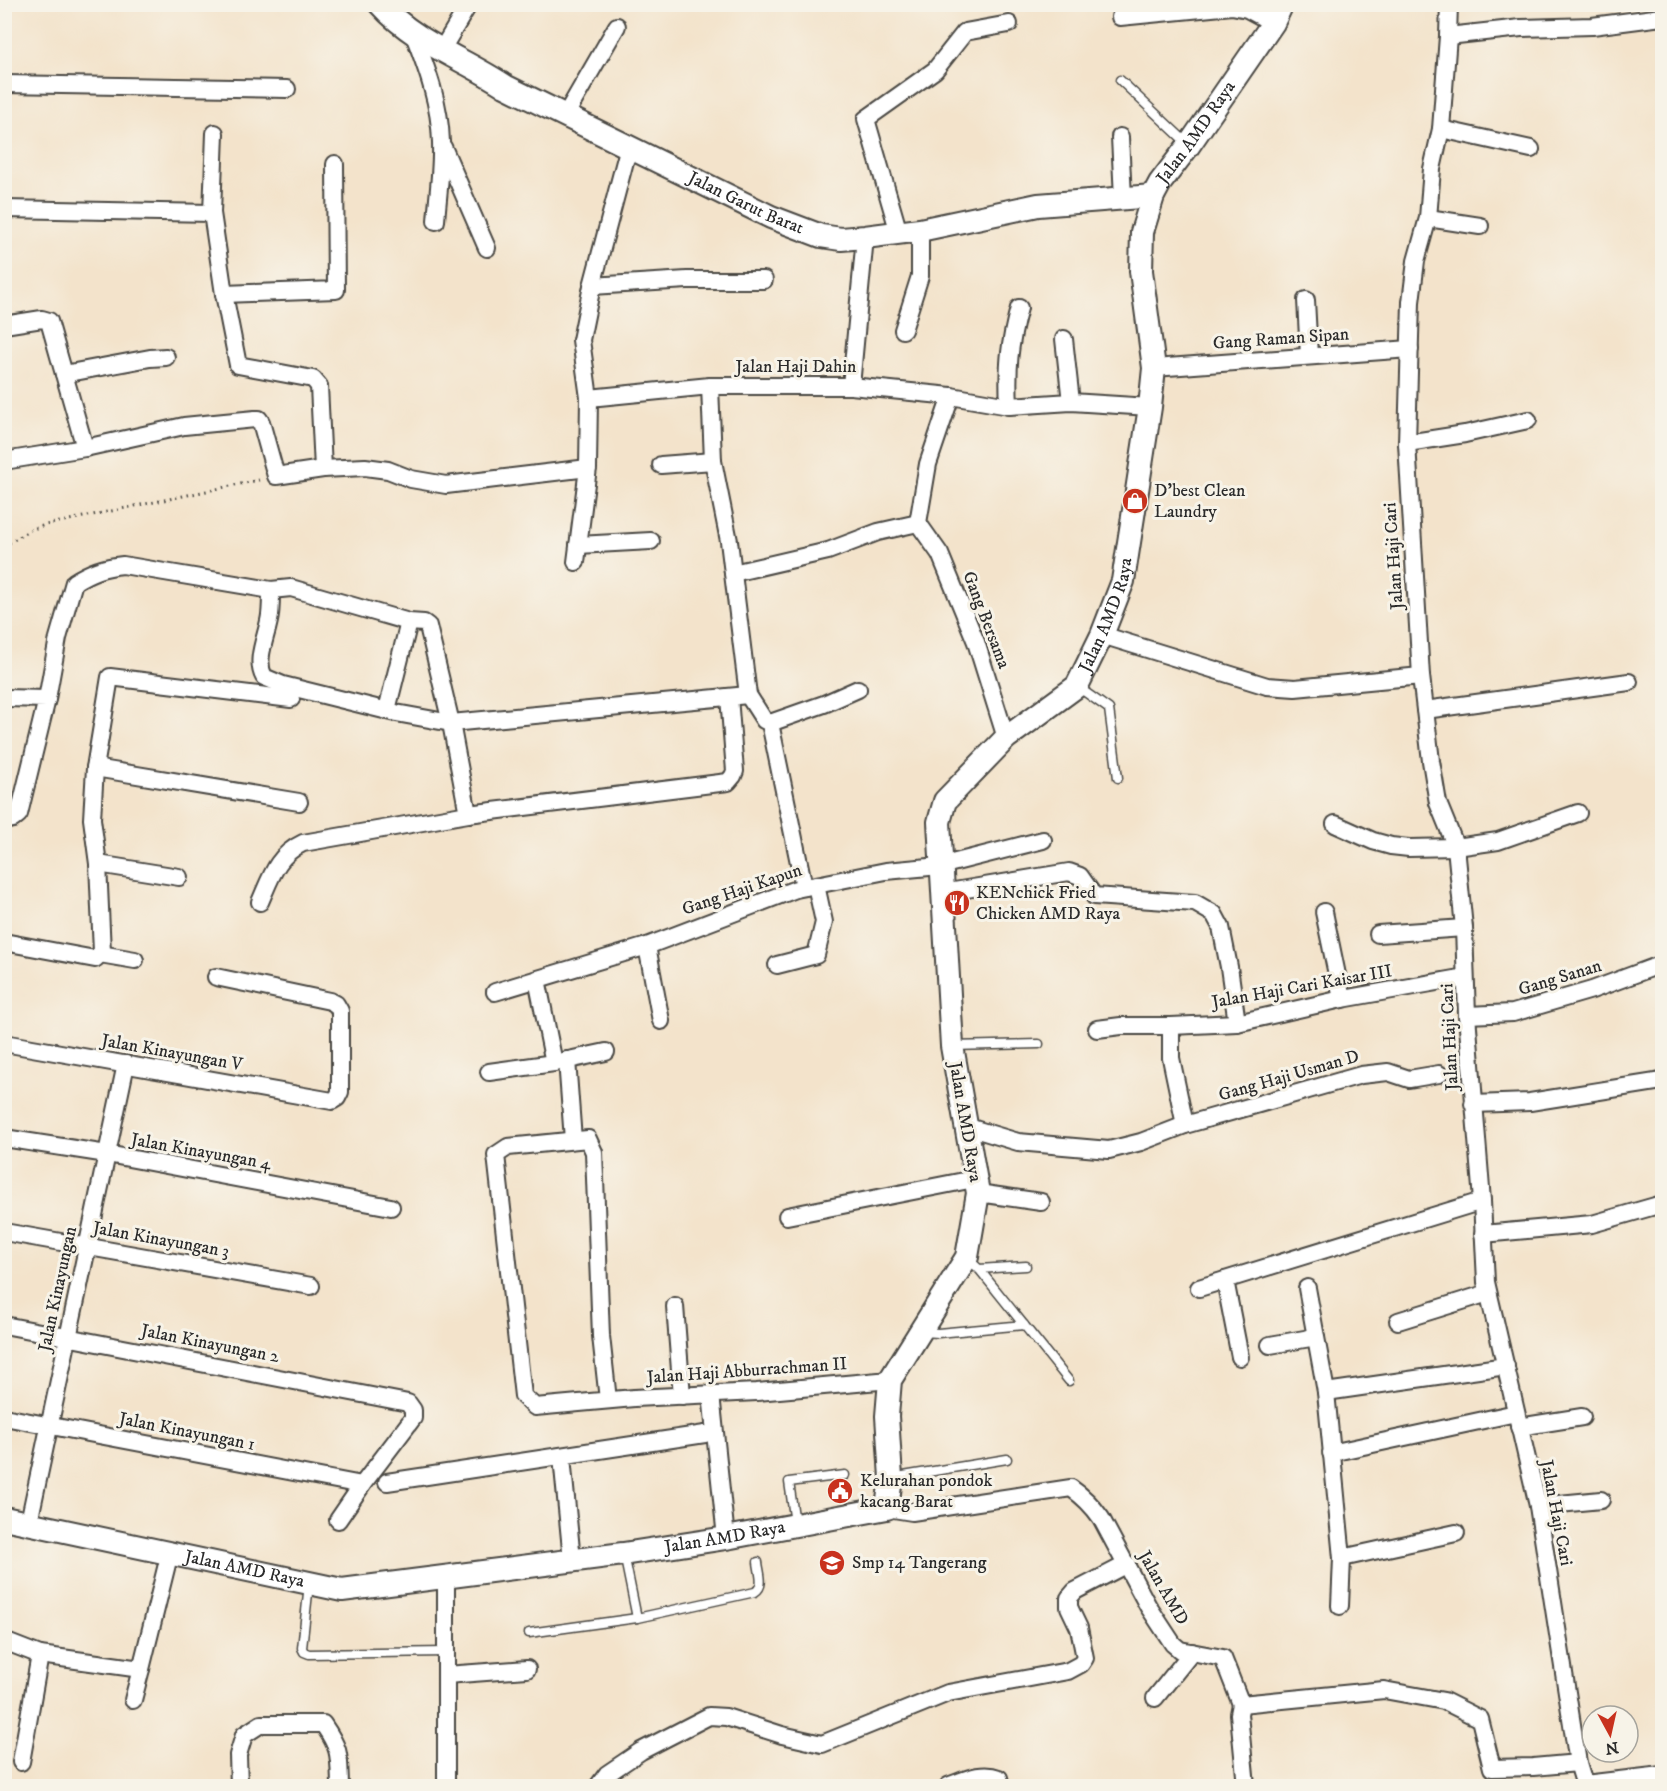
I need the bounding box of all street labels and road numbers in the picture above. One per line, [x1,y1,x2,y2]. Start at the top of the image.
street label: Jalan AMD Raya [1151,77,1241,190]
street label: Jalan Garut Barat [682,166,807,239]
street label: Gang Raman Sipan [1212,323,1350,355]
street label: Jalan Haji Dahin [734,356,857,378]
street label: Jalan Haji Cari [1379,502,1409,612]
street label: Jalan AMD Raya [1073,556,1138,678]
street label: Gang Bersama [957,568,1015,672]
street label: Gang Haji Kapun [679,859,805,921]
street label: Gang Sanan [1516,955,1605,1001]
street label: Jalan Haji Cari Kaisar III [1208,960,1394,1014]
street label: Jalan Haji Cari [1436,983,1464,1093]
street label: Jalan Kinayungan V [98,1029,245,1076]
street label: Gang Haji Usman D [1216,1045,1362,1107]
street label: Jalan AMD Raya [943,1058,986,1184]
street label: Jalan Kinayungan 4 [127,1129,273,1175]
street label: Jalan Kinayungan 3 [89,1217,231,1263]
street label: Jalan Kinayungan [34,1224,82,1356]
street label: Jalan Kinayungan 2 [137,1319,281,1368]
street label: Jalan Haji Abburrachman II [644,1353,848,1389]
street label: Jalan Kinayungan 1 [115,1408,257,1456]
street label: Jalan Haji Cari [1535,1456,1577,1568]
street label: Jalan AMD Raya [661,1516,787,1559]
street label: Jalan AMD Raya [181,1545,307,1593]
street label: Jalan AMD [1132,1545,1193,1629]

